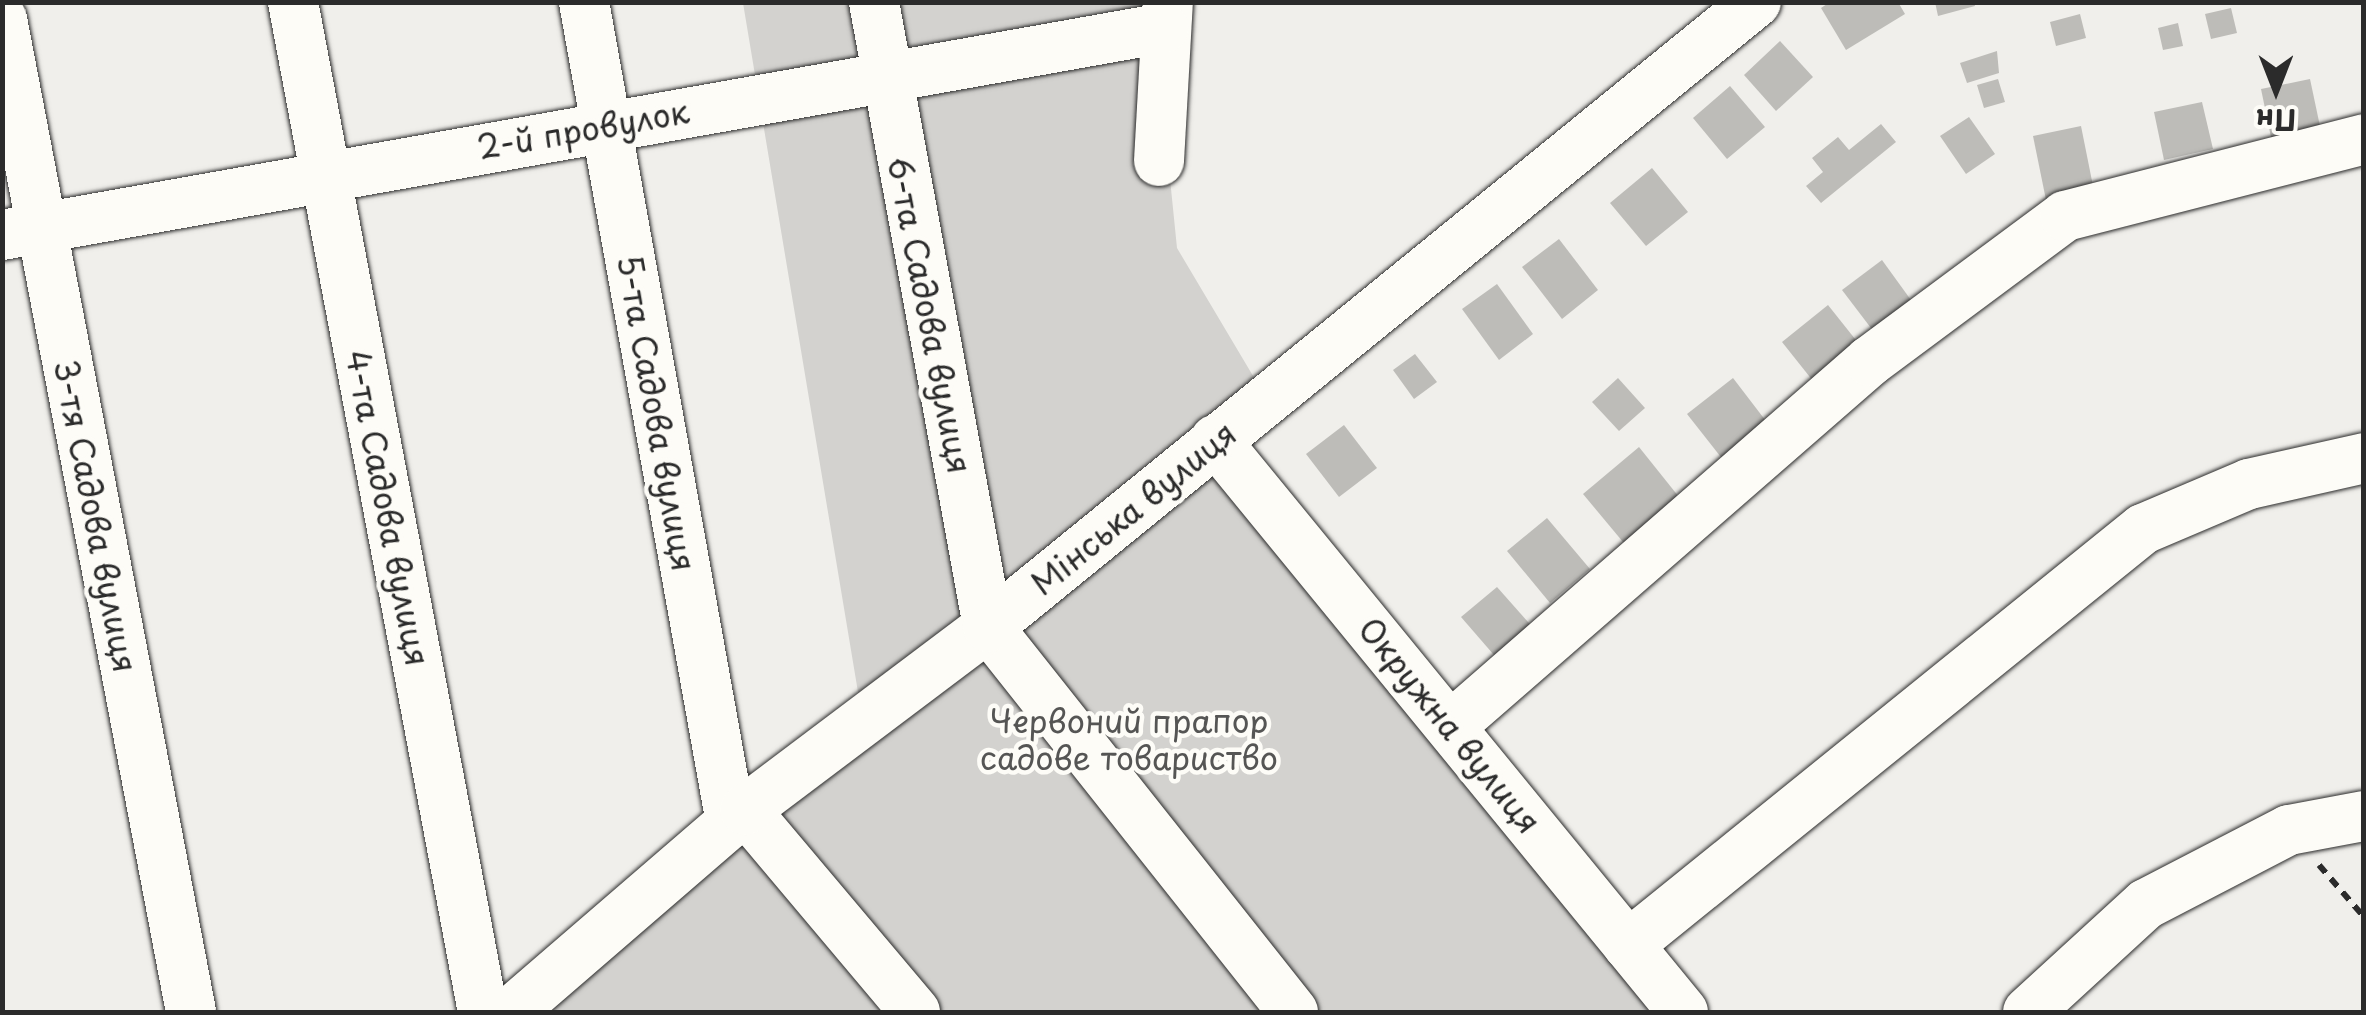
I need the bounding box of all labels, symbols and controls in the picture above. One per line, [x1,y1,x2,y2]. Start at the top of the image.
north arrow [2226,40,2326,140]
street label: 2-й провулок [474,91,692,167]
text: Пн [2256,99,2296,142]
street label: 6-та Садова вулиця [880,153,980,477]
street label: 5-та Садова вулиця [610,252,704,574]
street label: 4-та Садова вулиця [339,347,437,669]
street label: 3-тя Садова вулиця [47,356,145,676]
street label: Мінська вулиця [1022,413,1244,603]
street label: Окружна вулиця [1350,608,1550,842]
park label: Червоний прапор садове товариство [981,702,1277,777]

